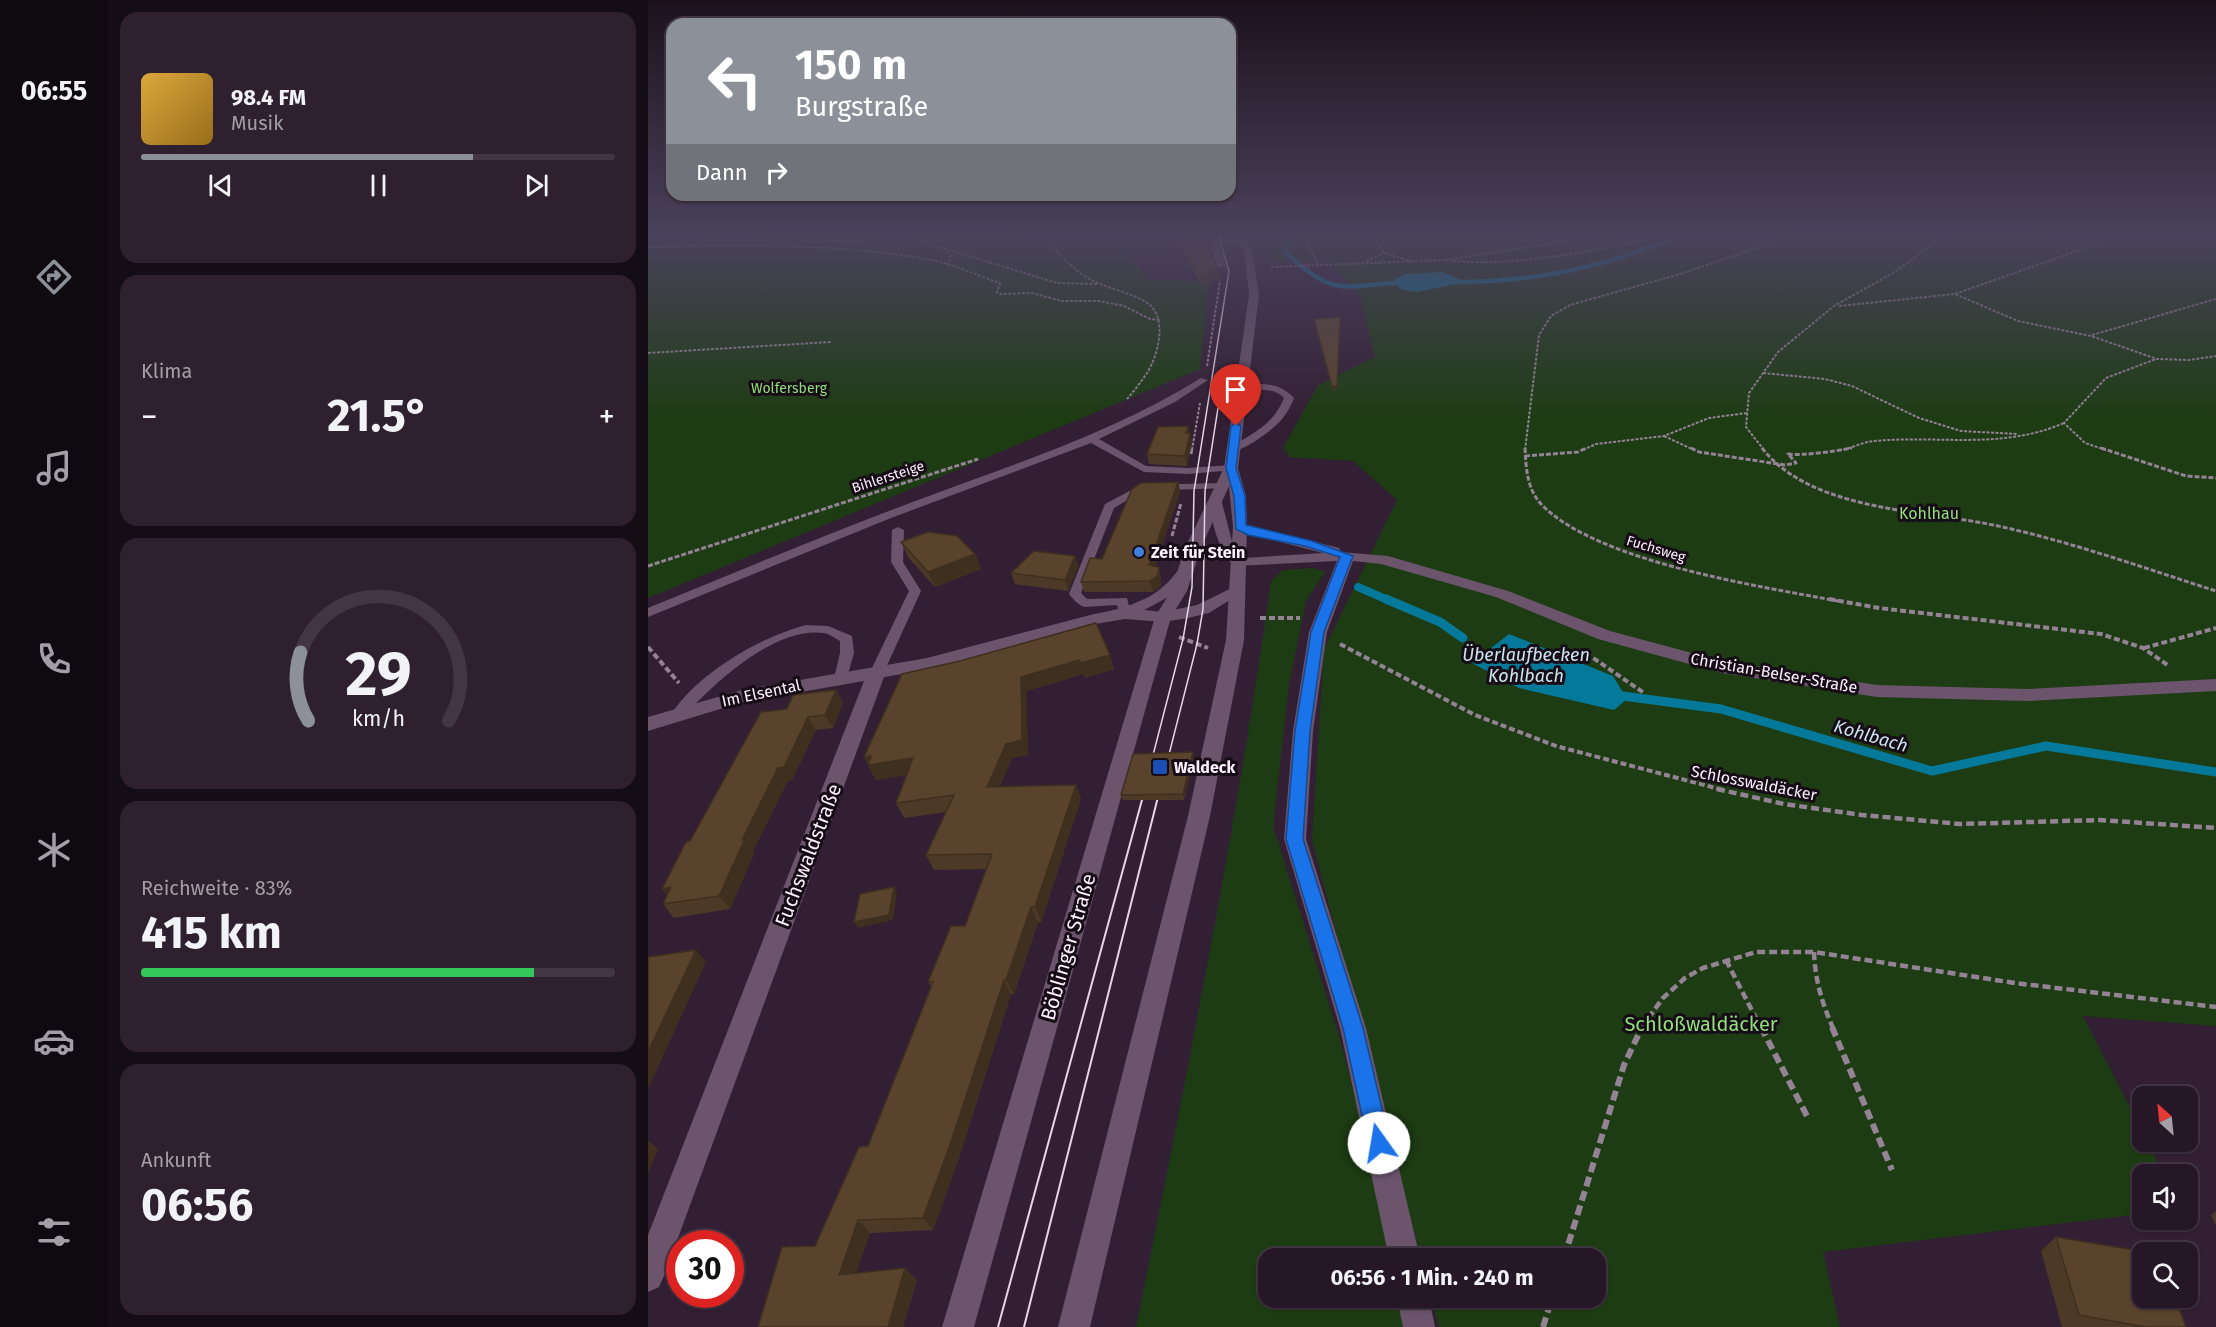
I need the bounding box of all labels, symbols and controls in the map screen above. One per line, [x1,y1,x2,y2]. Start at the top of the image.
text: 150 m [795,40,907,90]
icon: left [696,42,774,120]
text: 06:55 [21,75,87,107]
text: 98.4 FM [231,84,306,111]
text: Burgstraße [795,91,928,123]
text: Musik [231,111,283,135]
icon: right [760,156,793,189]
text: Dann [696,159,748,186]
icon: previous [204,169,237,202]
icon: pause [362,169,395,202]
icon: next [520,169,553,202]
icon: directions [33,256,75,298]
text: Klima [141,359,192,383]
pin [1210,364,1261,426]
icon: arrive [1219,373,1252,406]
park label: Wolfersberg [751,380,828,397]
text: 21.5° [327,389,429,443]
text: − [141,397,158,437]
text: + [599,397,615,437]
icon: music [33,447,75,489]
street label: Bihlersteige [850,457,926,497]
park label: Kohlhau [1899,504,1959,523]
street label: Fuchsweg [1624,532,1688,566]
place label: Zeit für Stein [1151,543,1245,562]
marker: Zeit für Stein [1132,545,1146,559]
text: 29 [345,637,411,712]
icon: phone [33,638,75,680]
water label: Überlaufbecken Kohlbach [1462,644,1590,687]
street label: Christian-Belser-Straße [1689,649,1859,697]
street label: Im Elsental [720,675,803,711]
text: km/h [351,706,405,732]
water label: Kohlbach [1831,715,1911,757]
marker: Waldeck [1151,758,1169,776]
place label: Waldeck [1174,758,1235,777]
street label: Schlosswaldäcker [1690,761,1819,805]
street label: Fuchswaldstraße [770,780,846,930]
icon: climate [33,829,75,871]
street label: Böblinger Straße [1036,871,1100,1023]
text: Reichweite · 83% [141,876,292,900]
text: 415 km [141,906,282,960]
park label: Schloßwaldäcker [1624,1012,1778,1036]
icon: car [33,1020,75,1062]
north arrow [2132,1086,2198,1152]
map controls [2132,1086,2198,1308]
position arrow [1347,1111,1411,1175]
text: Ankunft [141,1148,212,1172]
button: sound [2132,1164,2198,1230]
text: 06:56 [141,1178,253,1232]
icon: filters [33,1211,75,1253]
speed limit sign: 30 [666,1230,744,1308]
button: search [2132,1242,2198,1308]
text: 06:56 · 1 Min. · 240 m [1330,1264,1534,1291]

